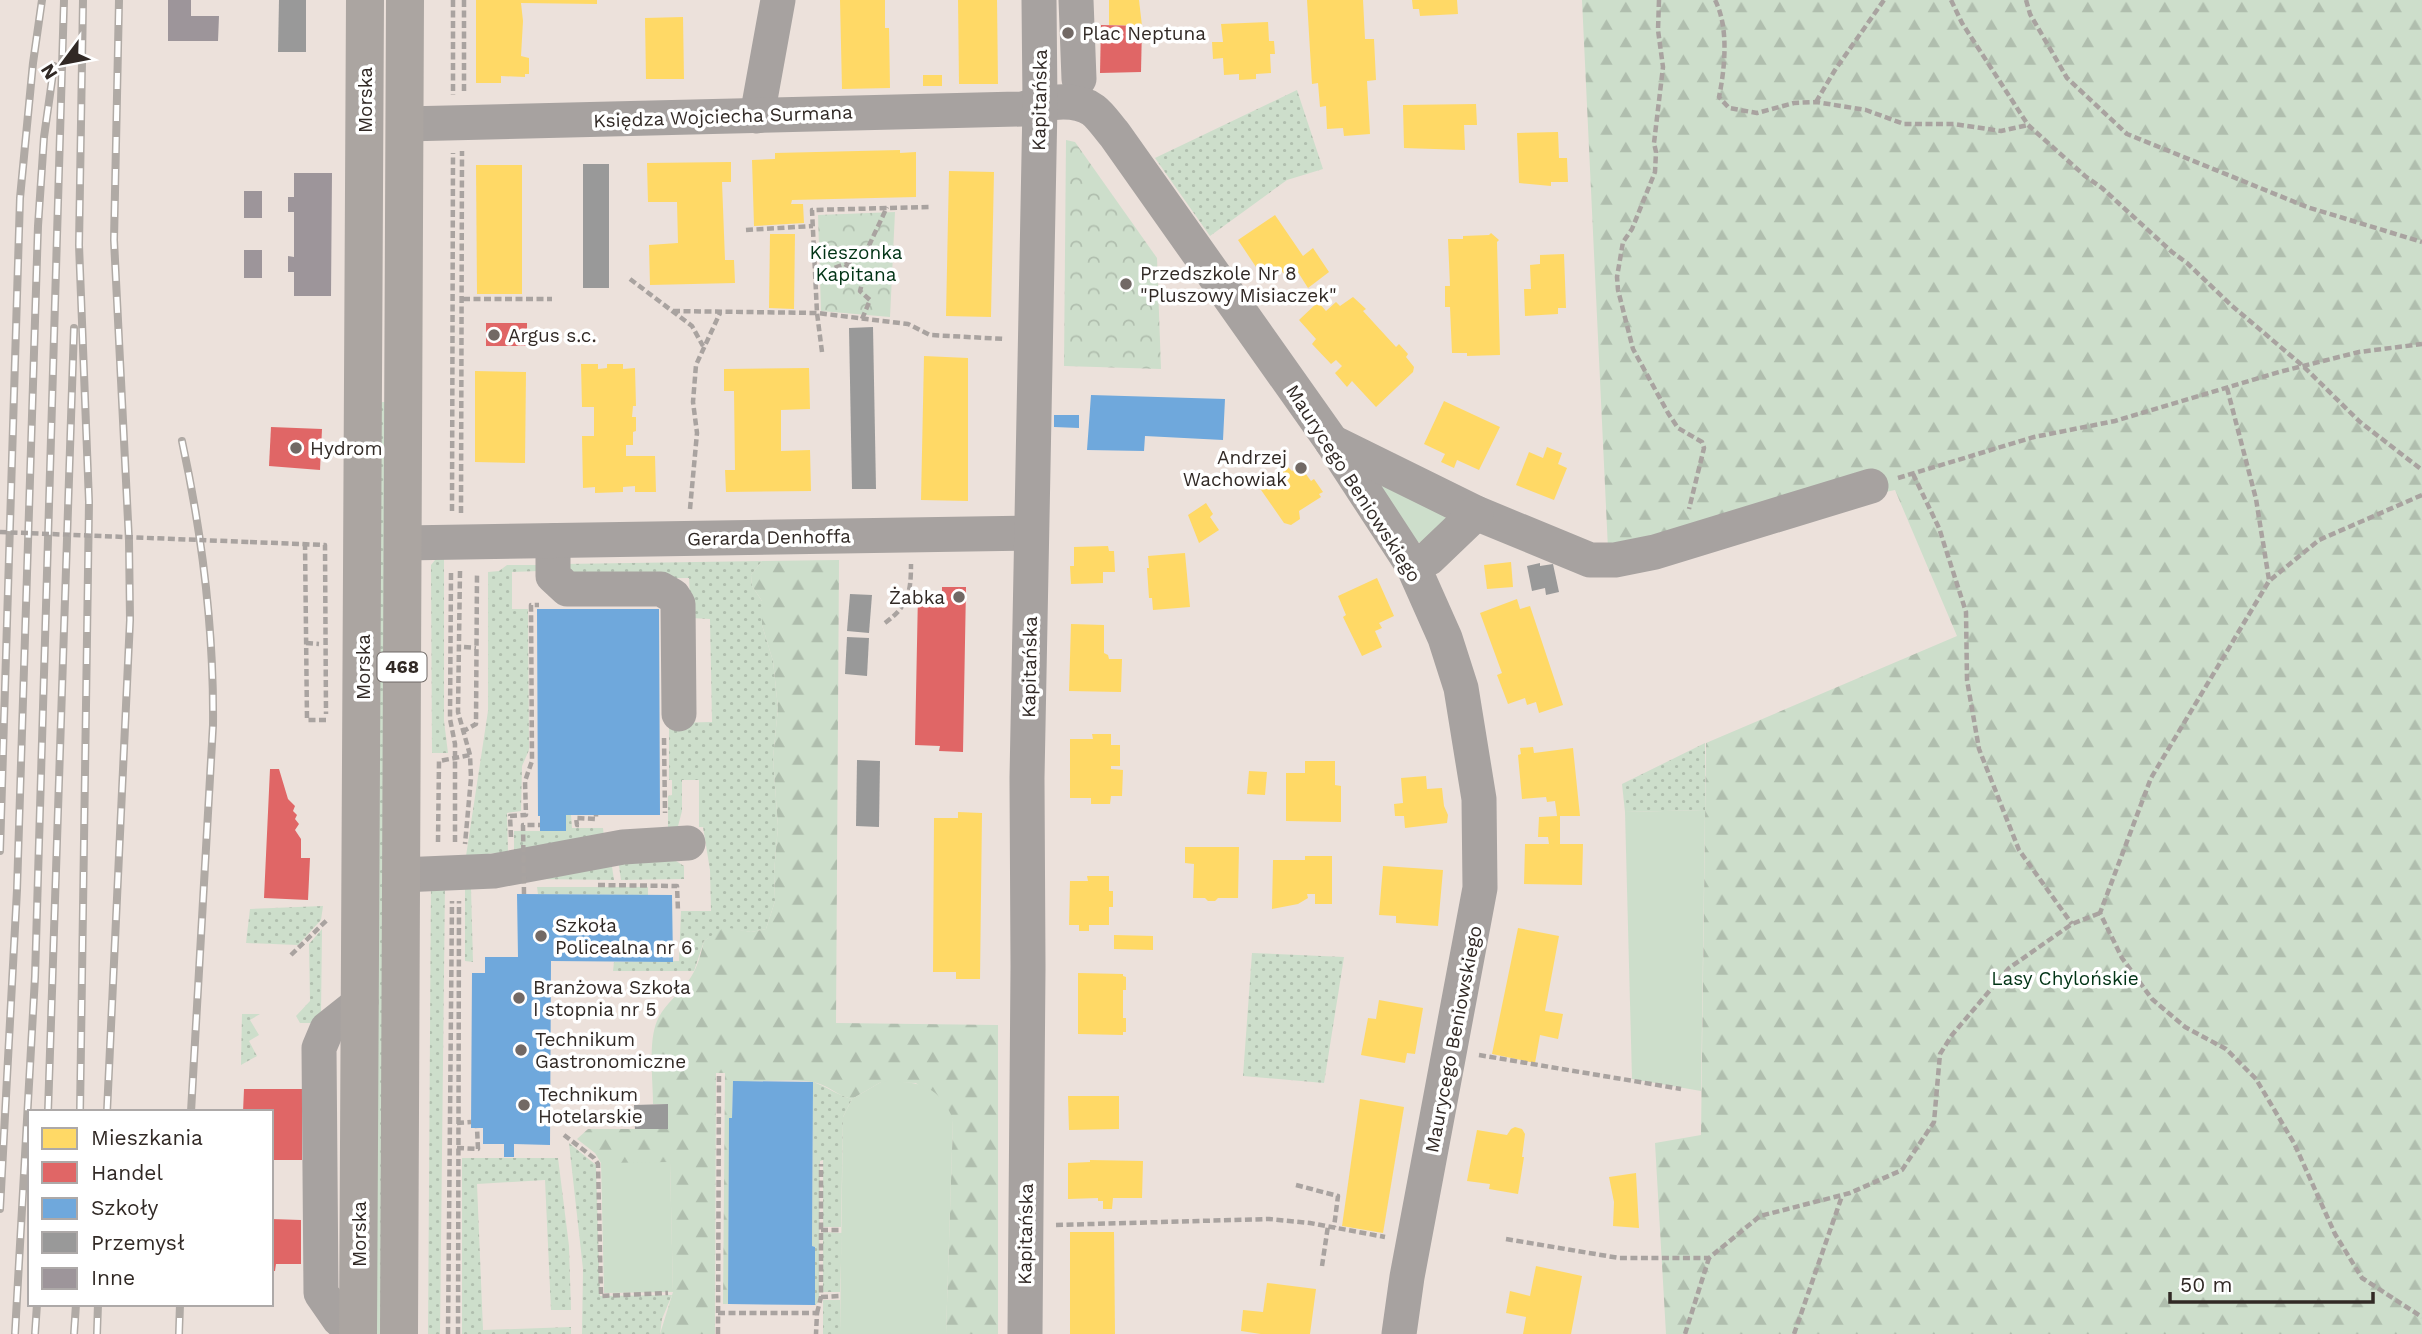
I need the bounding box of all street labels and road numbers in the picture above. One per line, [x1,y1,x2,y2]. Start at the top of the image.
street label: Kapitańska [1027,49,1052,151]
street label: Morska [354,67,377,133]
street label: Księdza Wojciecha Surmana [593,100,853,133]
street label: Maurycego Beniowskiego [1281,380,1426,586]
street label: Gerarda Denhoffa [687,525,851,550]
street label: Kapitańska [1017,616,1042,718]
street label: Morska [352,634,375,700]
road number: 468 [378,652,426,682]
street label: Maurycego Beniowskiego [1420,924,1487,1155]
street label: Kapitańska [1013,1183,1038,1285]
street label: Morska [348,1201,371,1267]

